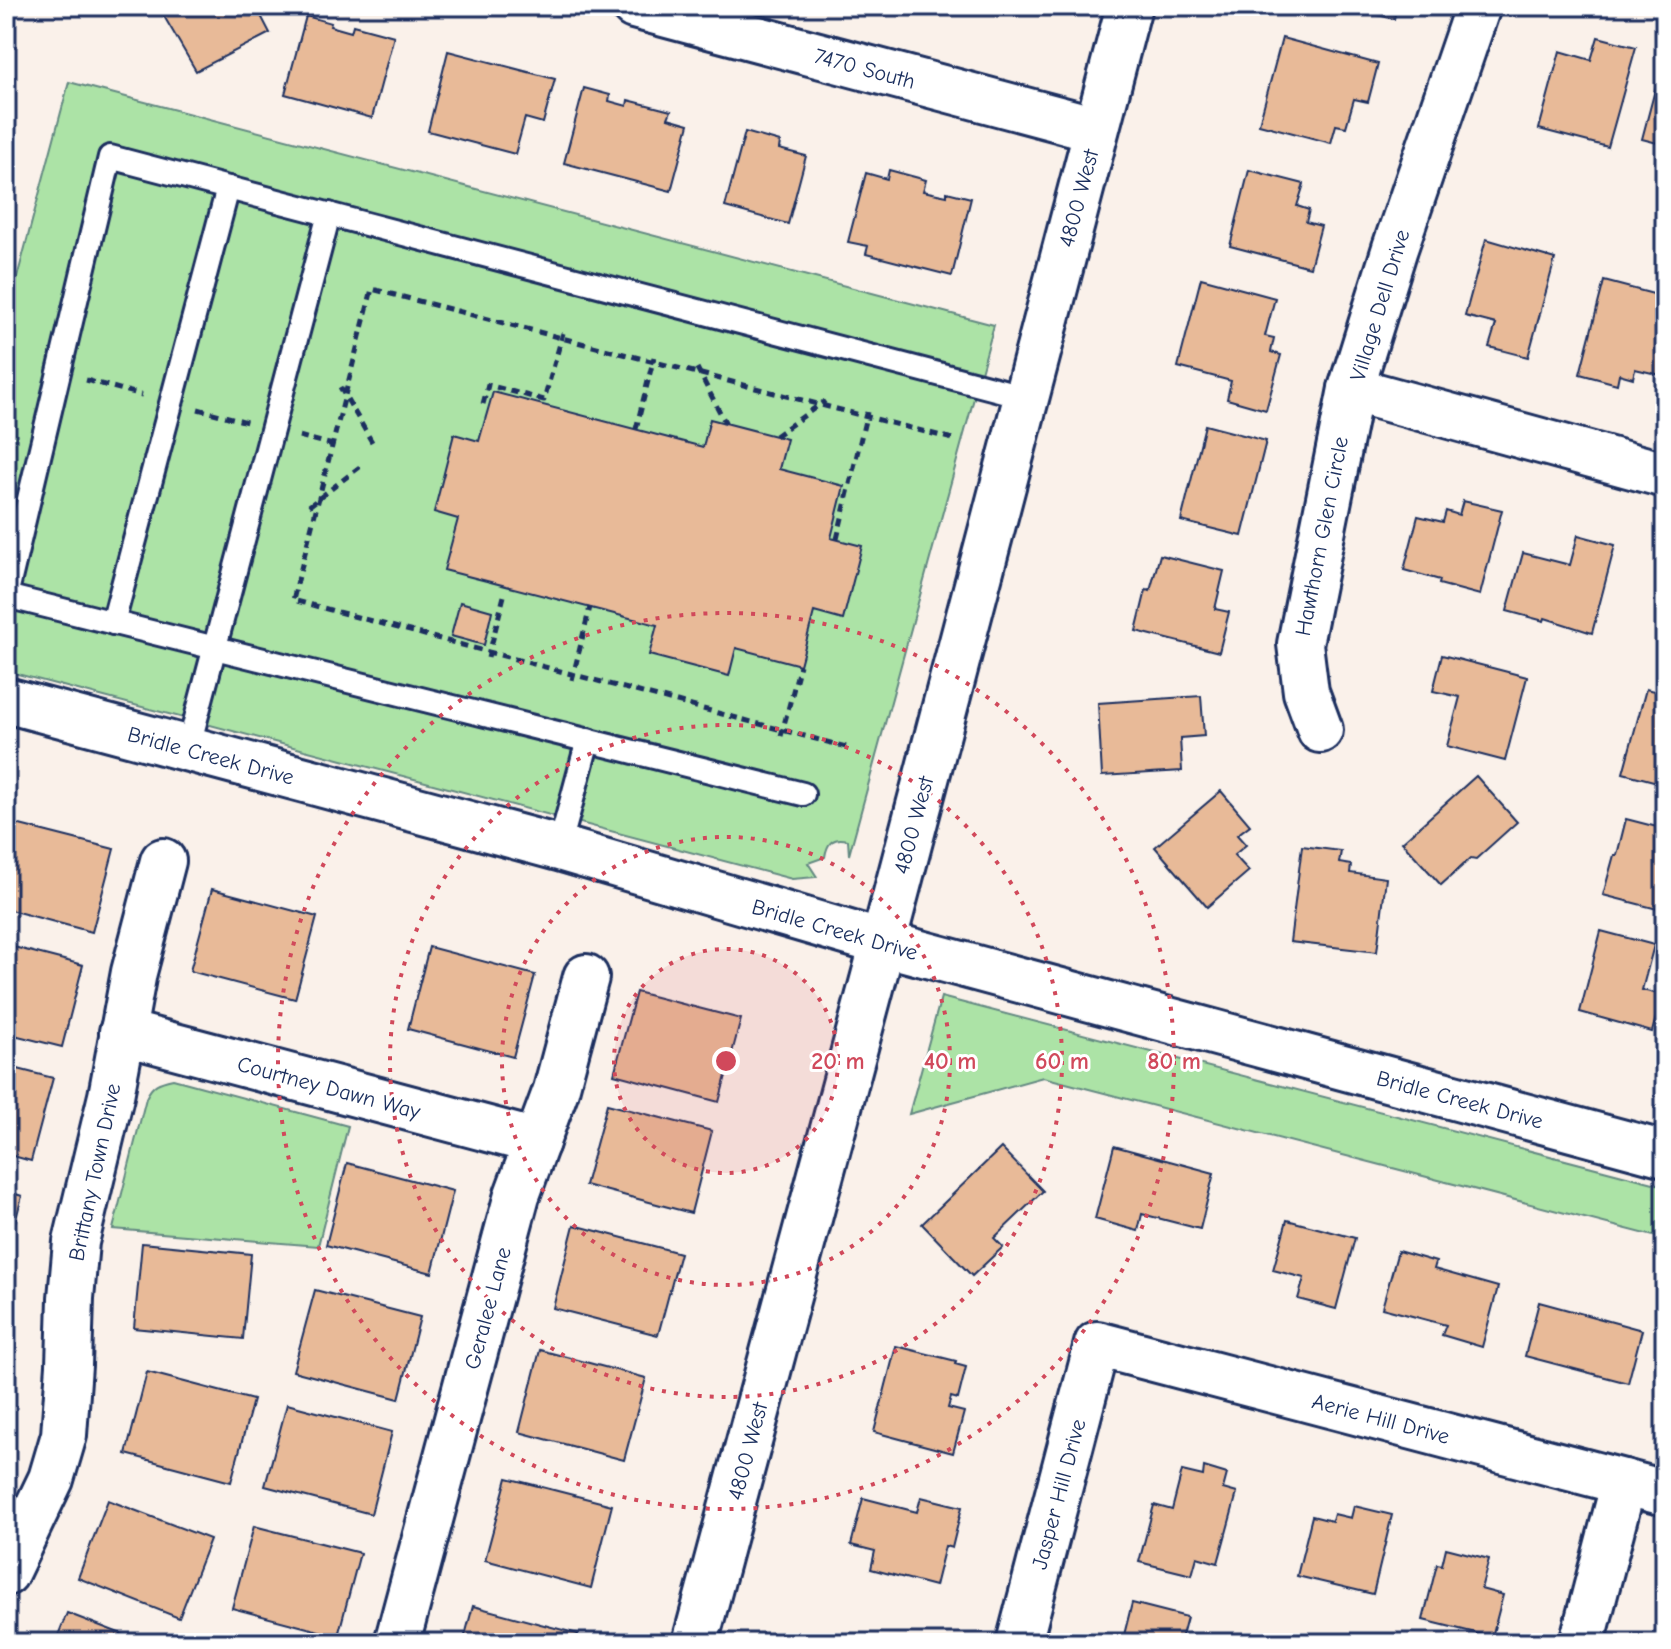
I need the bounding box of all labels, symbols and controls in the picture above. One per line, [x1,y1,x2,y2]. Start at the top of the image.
street label: 7470 South [811,43,918,95]
street label: 4800 West [1053,146,1105,250]
street label: Village Dell Drive [1345,226,1415,384]
street label: Hawthorn Glen Circle [1290,434,1354,638]
street label: Bridle Creek Drive [125,721,297,791]
street label: 4800 West [888,773,940,877]
street label: Bridle Creek Drive [749,894,921,966]
centre of rings [712,1047,740,1075]
text: 20 m [811,1047,865,1075]
text: 40 m [924,1047,976,1075]
text: 60 m [1035,1047,1089,1075]
text: 80 m [1147,1047,1201,1075]
street label: Courtney Dawn Way [234,1051,423,1125]
street label: Bridle Creek Drive [1374,1065,1546,1135]
street label: Brittany Town Drive [63,1081,127,1263]
street label: Geralee Lane [459,1244,517,1372]
street label: Aerie Hill Drive [1309,1388,1452,1450]
street label: 4800 West [722,1399,774,1503]
street label: Jasper Hill Drive [1026,1416,1092,1572]

